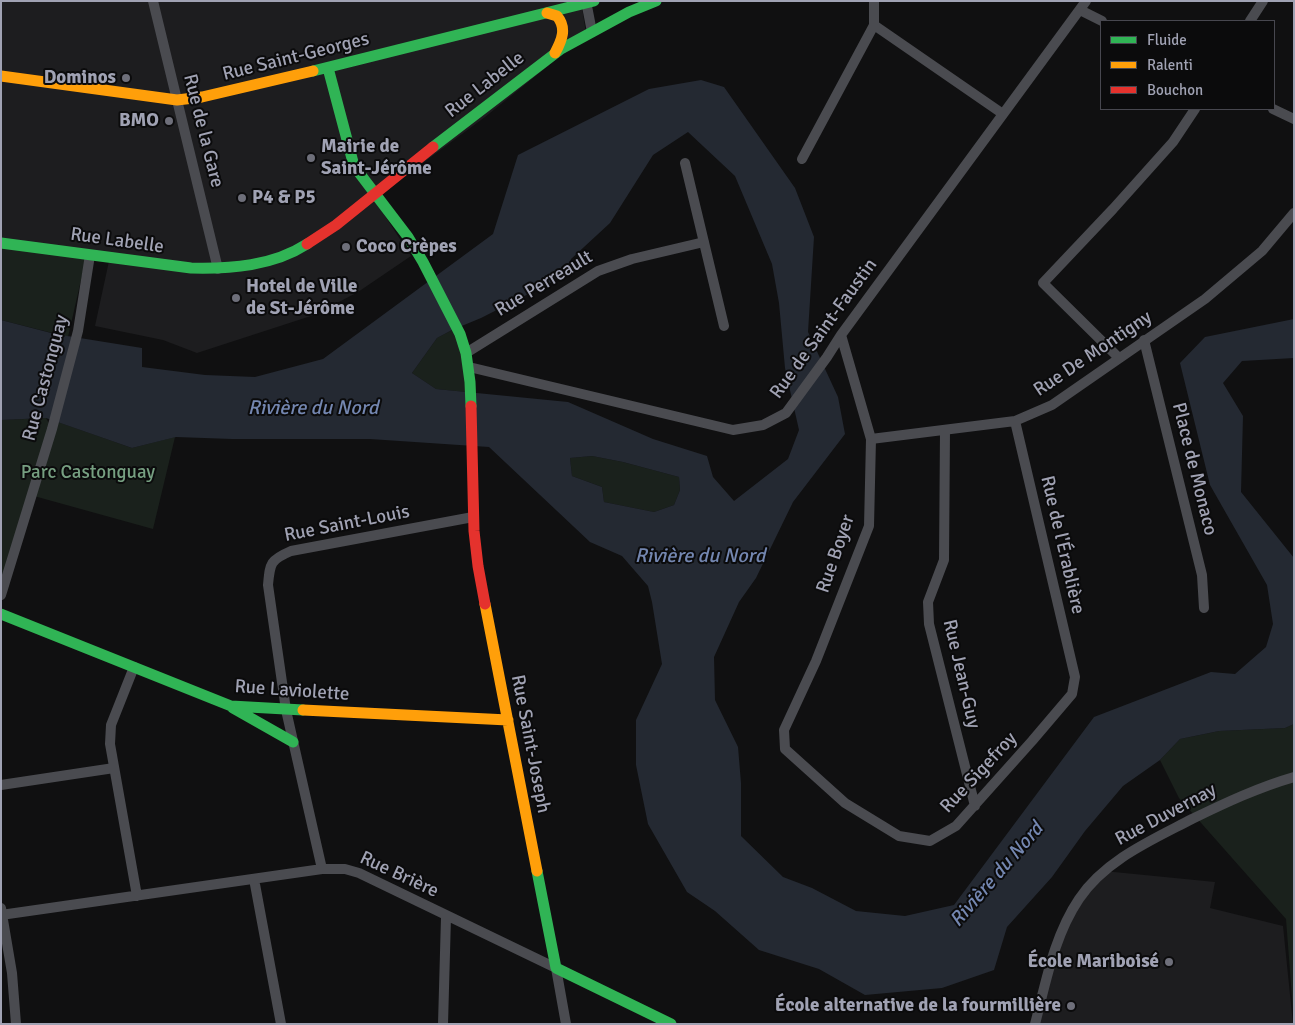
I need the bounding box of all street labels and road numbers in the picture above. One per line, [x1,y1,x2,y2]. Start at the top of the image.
street label: Rue Saint-Georges [220,28,372,86]
street label: Rue Labelle [441,47,529,123]
street label: Rue de la Gare [178,72,228,190]
street label: Rue Labelle [69,223,165,259]
street label: Rue Perreault [491,246,597,322]
street label: Rue de Saint-Faustin [765,254,883,404]
street label: Rue De Montigny [1030,306,1156,402]
street label: Rue Castonguay [18,312,74,444]
street label: Place de Monaco [1166,400,1222,538]
street label: Rue de l'Érablière [1035,474,1089,616]
street label: Rue Saint-Louis [282,501,412,547]
street label: Rue Boyer [812,512,860,596]
street label: Rue Jean-Guy [937,617,985,731]
street label: Rue Saint-Joseph [505,673,555,815]
street label: Rue Laviolette [234,676,350,706]
street label: Rue Sigefroy [936,728,1022,818]
street label: Rue Duvernay [1112,779,1220,851]
street label: Rue Brière [356,847,442,903]

